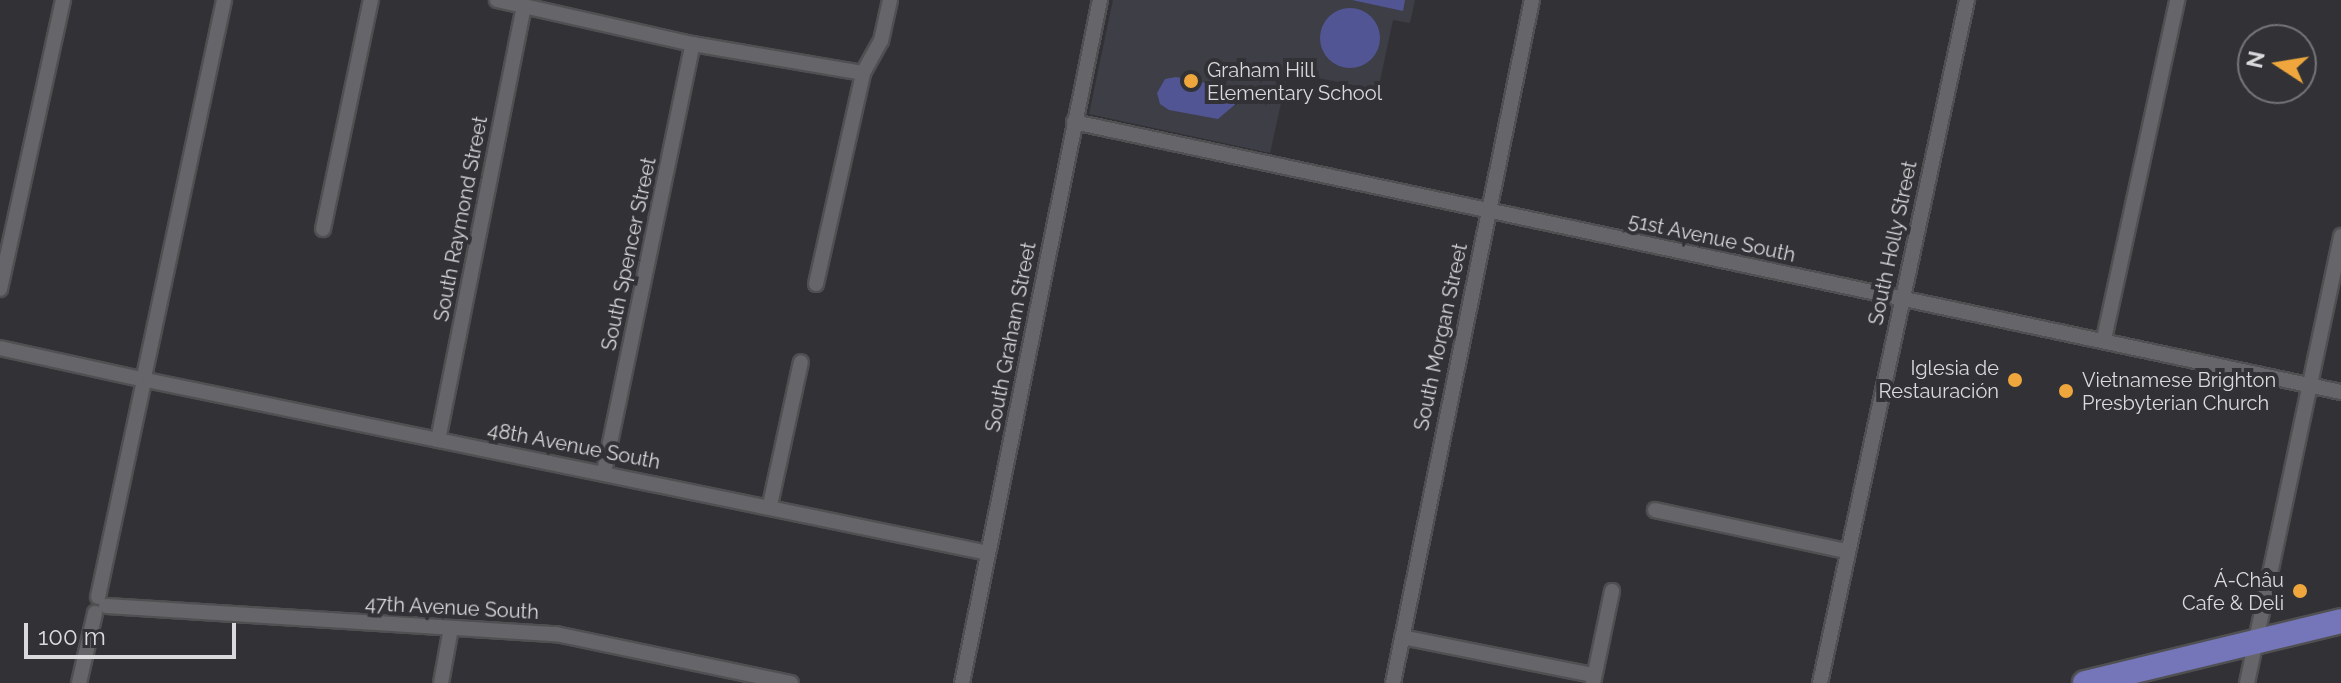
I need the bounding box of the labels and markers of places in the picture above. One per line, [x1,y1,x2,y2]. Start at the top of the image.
place label: Graham Hill Elementary School [1207,58,1383,105]
marker: Graham Hill Elementary School [1182,72,1200,90]
place label: Iglesia de Restauración [1879,356,1999,403]
place label: Vietnamese Brighton Presbyterian Church [2082,368,2276,415]
marker: Iglesia de Restauración [2006,371,2024,389]
marker: Vietnamese Brighton Presbyterian Church [2057,382,2075,400]
place label: Á-Châu Cafe & Deli [2182,568,2284,615]
marker: Á-Châu Cafe & Deli [2291,582,2309,600]

